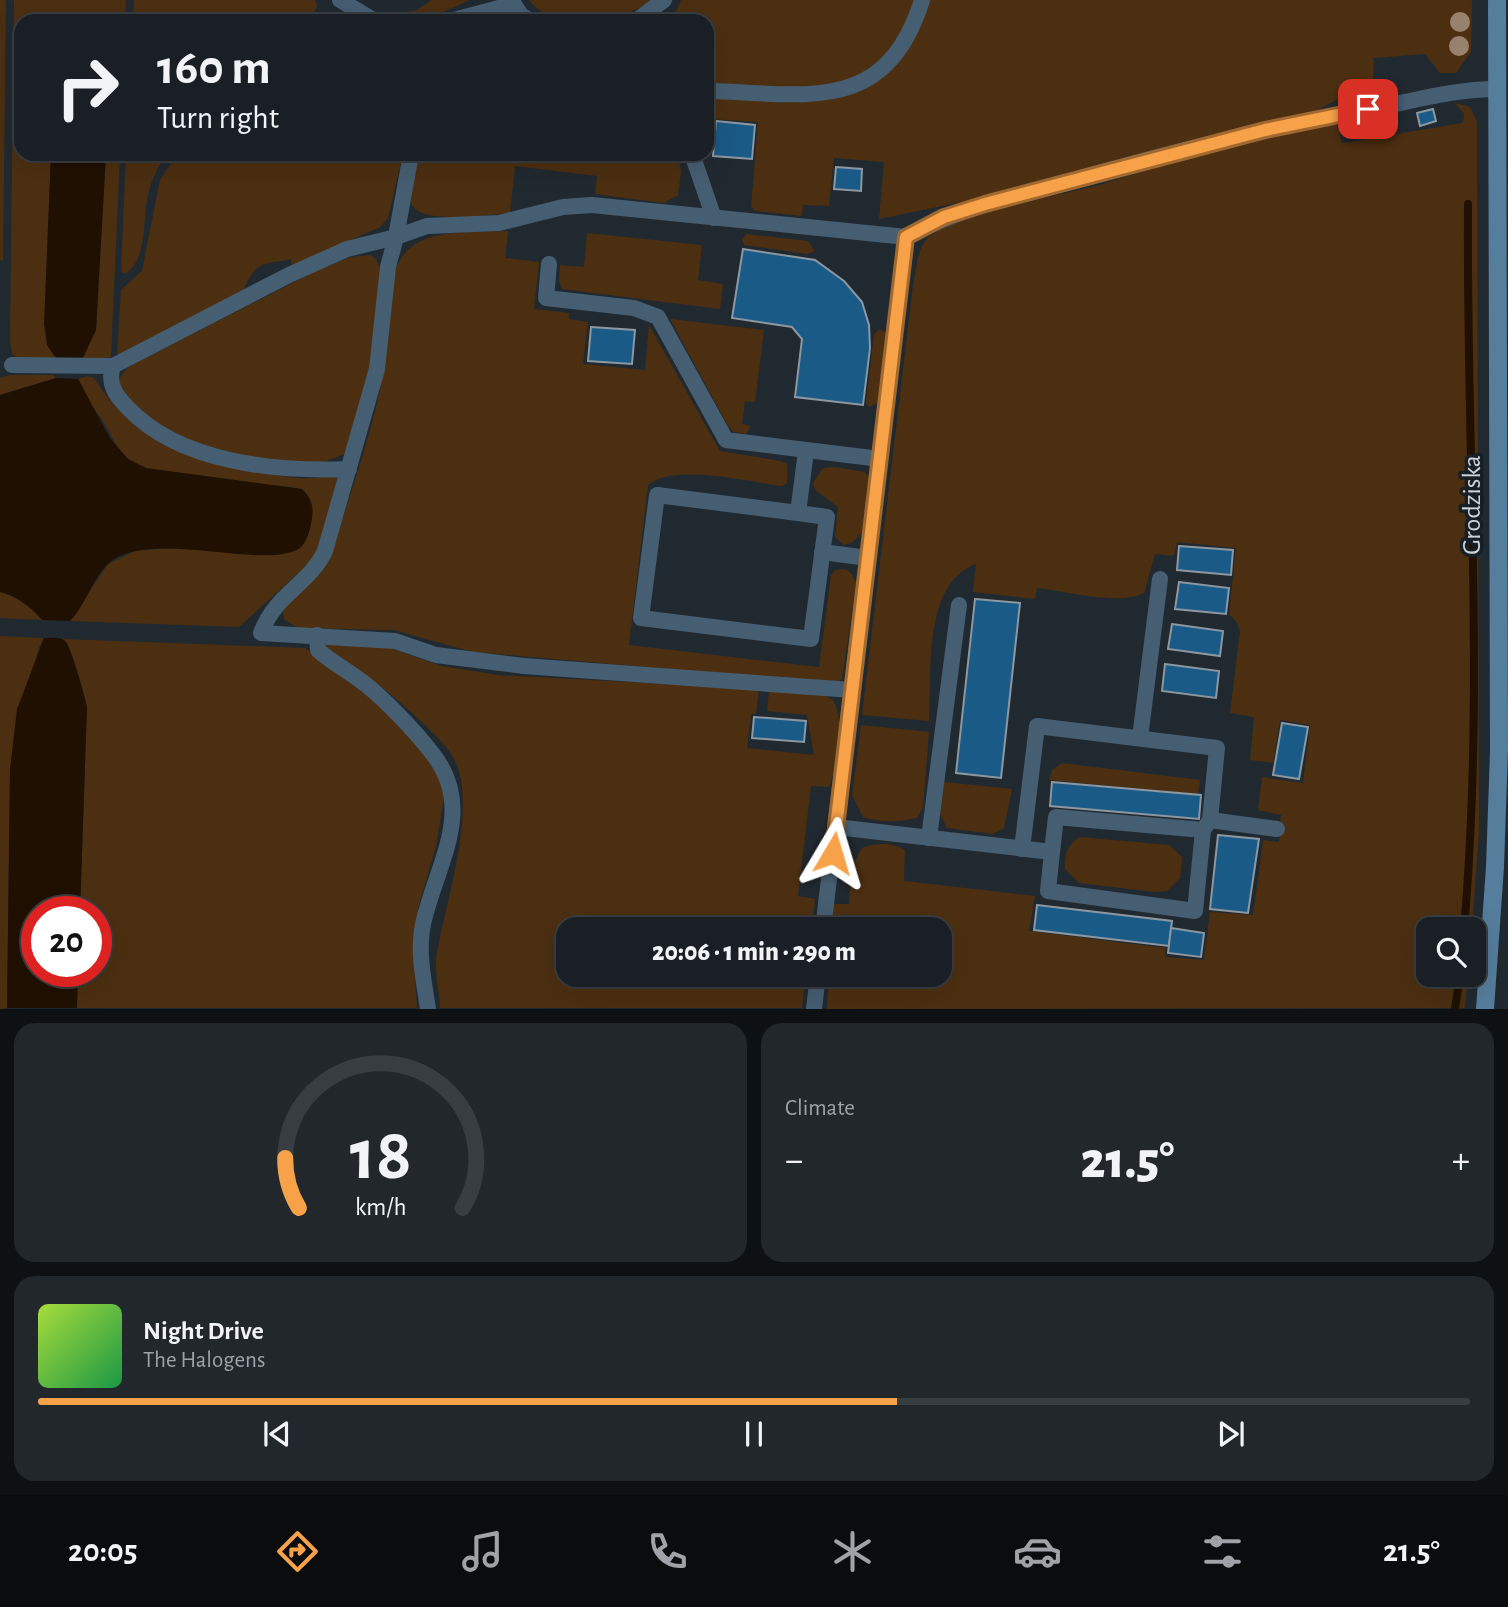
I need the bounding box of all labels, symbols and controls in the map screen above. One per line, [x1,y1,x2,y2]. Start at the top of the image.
icon: right [42,42,133,133]
text: 160 m [157,44,271,93]
pin [1338,79,1398,139]
icon: arrive [1349,90,1387,128]
text: Turn right [157,102,279,134]
street label: Grodziska [1459,455,1485,555]
position arrow [796,816,870,890]
speed limit sign: 20 [21,896,112,987]
map controls [1416,917,1486,987]
button: search [1416,917,1486,987]
text: 20:06 · 1 min · 290 m [652,939,856,965]
text: Climate [785,1097,855,1120]
text: 18 [349,1121,412,1194]
text: 21.5° [1081,1135,1174,1187]
text: − [785,1142,803,1180]
text: + [1452,1142,1470,1180]
text: km/h [355,1195,406,1220]
text: Night Drive [143,1318,264,1344]
text: The Halogens [143,1349,265,1372]
icon: previous [258,1415,296,1453]
icon: pause [735,1415,773,1453]
icon: next [1212,1415,1250,1453]
icon: directions [273,1527,322,1576]
icon: music [458,1527,507,1576]
icon: phone [643,1527,692,1576]
icon: climate [828,1527,877,1576]
icon: car [1013,1527,1062,1576]
icon: filters [1198,1527,1247,1576]
text: 20:05 [68,1535,138,1567]
text: 21.5° [1383,1535,1440,1567]

